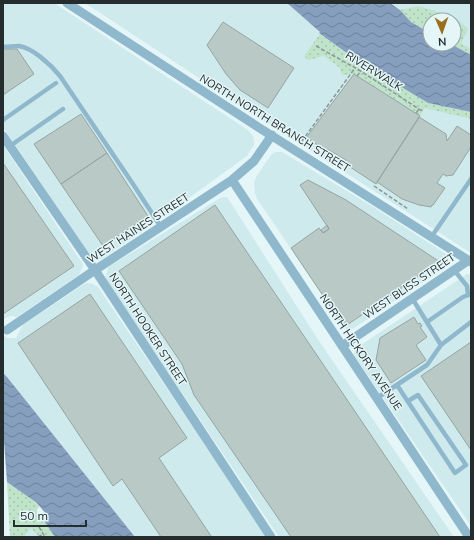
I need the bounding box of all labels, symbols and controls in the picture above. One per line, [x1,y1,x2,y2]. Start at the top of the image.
north arrow [422,12,462,52]
text: N [438,35,447,49]
street label: RIVERWALK [343,48,406,95]
street label: NORTH NORTH BRANCH STREET [197,71,353,175]
street label: WEST HAINES STREET [84,190,192,266]
street label: WEST BLISS STREET [360,250,458,322]
street label: NORTH HOOKER STREET [106,270,190,388]
street label: NORTH HICKORY AVENUE [317,291,405,413]
scale bar [14,502,86,528]
text: 50 m [20,508,48,523]

